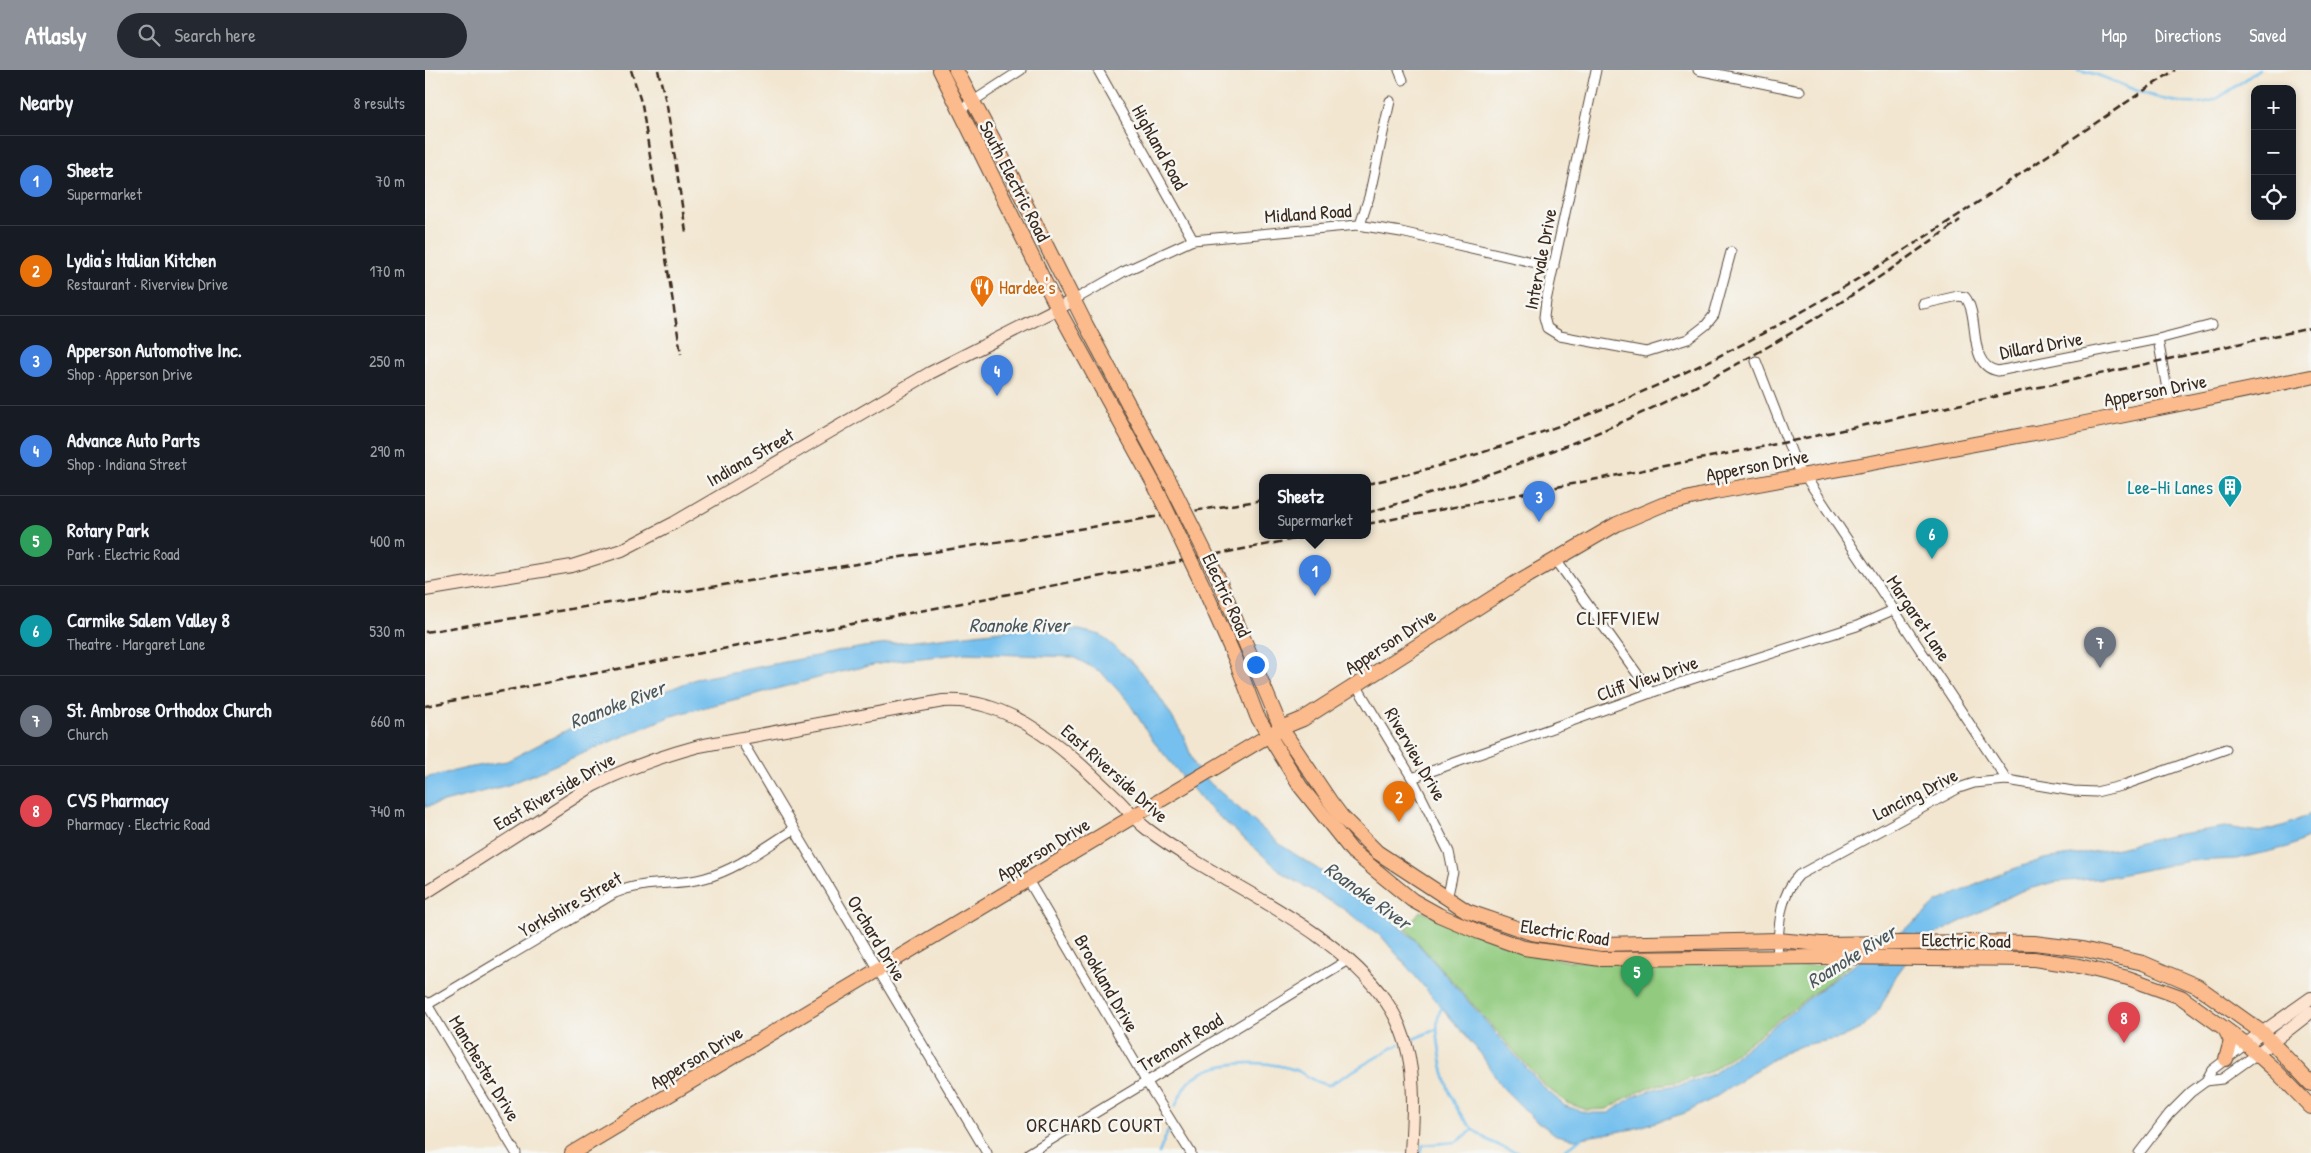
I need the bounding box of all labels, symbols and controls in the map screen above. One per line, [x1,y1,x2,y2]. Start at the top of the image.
search box [117,13,467,58]
text: Atlasly [25,19,87,51]
icon: search [135,21,163,49]
text: Search here [175,22,256,48]
text: Map [2102,23,2127,48]
text: Directions [2155,23,2221,48]
text: Saved [2249,23,2286,48]
map controls [2251,85,2296,220]
button: + [2251,85,2296,130]
text: Nearby [20,88,73,117]
text: 8 results [353,92,405,114]
street label: Highland Road [1126,100,1194,195]
street label: South Electric Road [973,116,1057,246]
button: − [2251,130,2296,175]
text: Sheetz [67,157,114,183]
text: 1 [33,170,39,192]
text: 70 m [375,170,405,192]
button: locate [2251,175,2296,220]
text: Supermarket [67,183,142,205]
street label: Midland Road [1264,197,1353,229]
street label: Intervale Drive [1517,206,1563,312]
text: Lydia's Italian Kitchen [67,247,216,273]
text: 2 [32,260,40,282]
text: 170 m [370,260,405,282]
text: Restaurant · Riverview Drive [67,273,228,295]
restaurant icon: Hardee's [969,274,995,308]
place label: Hardee's [999,274,1056,300]
street label: Dillard Drive [1997,325,2085,365]
text: Apperson Automotive Inc. [67,337,242,363]
text: 3 [32,350,40,372]
text: 250 m [369,350,405,372]
pin: 4 [981,355,1013,396]
text: Shop · Apperson Drive [67,363,193,385]
street label: Apperson Drive [2101,367,2209,413]
street label: Indiana Street [702,421,799,492]
text: Advance Auto Parts [67,427,200,453]
text: 4 [33,440,39,462]
text: 290 m [370,440,405,462]
street label: Apperson Drive [1703,442,1811,488]
text: Shop · Indiana Street [67,453,186,475]
popup [1259,474,1371,539]
place label: Lee-Hi Lanes [2128,474,2213,500]
building icon: Lee-Hi Lanes [2217,474,2243,508]
pin: 3 [1523,481,1555,522]
text: Sheetz [1278,483,1324,509]
text: Supermarket [1278,509,1352,531]
text: Rotary Park [67,517,149,543]
pin: 6 [1916,518,1948,559]
text: 5 [33,530,39,552]
text: 400 m [370,530,405,552]
text: Park · Electric Road [67,543,180,565]
street label: Electric Road [1196,549,1258,642]
pin: 1 [1299,555,1331,596]
street label: Margaret Lane [1881,570,1958,666]
street label: Apperson Drive [1339,602,1441,680]
district label: CLIFFVIEW [1576,604,1660,631]
text: Carmike Salem Valley 8 [67,607,230,633]
water label: Roanoke River [969,611,1071,638]
text: 6 [33,620,39,642]
text: 530 m [369,620,405,642]
pin: 7 [2084,627,2116,668]
text: Theatre · Margaret Lane [67,633,205,655]
street label: Cliff View Drive [1593,648,1702,707]
your location [1243,652,1269,678]
water label: Roanoke River [565,673,671,735]
text: St. Ambrose Orthodox Church [67,697,272,723]
street label: Riverview Drive [1379,703,1453,806]
text: 7 [32,710,40,732]
text: 660 m [371,710,405,732]
street label: East Riverside Drive [1056,718,1175,828]
text: Church [67,723,108,745]
street label: East Riverside Drive [489,746,620,836]
street label: Lancing Drive [1868,761,1962,826]
pin: 2 [1383,781,1415,822]
text: CVS Pharmacy [67,787,169,813]
text: 8 [33,800,39,822]
text: 740 m [369,800,405,822]
street label: Apperson Drive [992,811,1095,887]
text: Pharmacy · Electric Road [67,813,210,835]
water label: Roanoke River [1320,855,1418,937]
street label: Yorkshire Street [514,865,627,943]
street label: Orchard Drive [841,890,913,986]
street label: Electric Road [1519,912,1612,952]
water label: Roanoke River [1801,917,1903,994]
street label: Electric Road [1921,926,2011,954]
street label: Brookland Drive [1069,929,1146,1037]
pin: 5 [1621,956,1653,997]
pin: 8 [2108,1002,2140,1043]
street label: Tremont Road [1133,1006,1228,1078]
street label: Manchester Drive [443,1010,527,1126]
street label: Apperson Drive [645,1019,748,1095]
district label: ORCHARD COURT [1026,1111,1164,1138]

